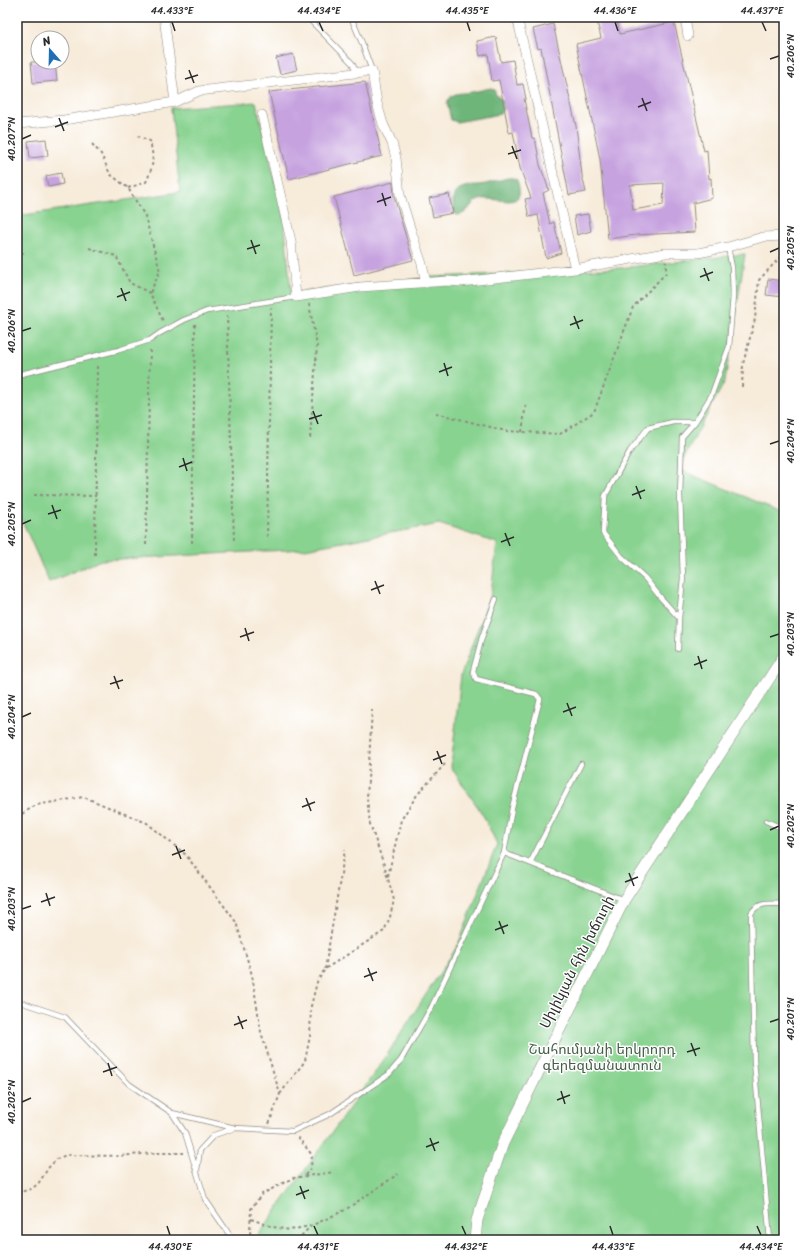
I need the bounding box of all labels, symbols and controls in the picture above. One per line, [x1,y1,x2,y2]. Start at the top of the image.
text: 44.433°E [151,2,195,20]
text: 44.434°E [297,2,342,20]
text: 44.435°E [445,2,490,20]
text: 44.436°E [594,2,638,20]
text: 44.437°E [741,2,785,20]
north arrow [30,30,70,70]
text: N [39,31,54,52]
text: 40.206°N [782,34,800,78]
text: 40.207°N [3,117,21,161]
text: 40.205°N [782,225,800,271]
text: 40.206°N [3,309,21,353]
text: 40.204°N [782,418,800,464]
text: 40.205°N [3,501,21,547]
text: 40.203°N [782,612,800,656]
text: 40.204°N [3,694,21,740]
text: 40.202°N [782,804,800,848]
text: 40.203°N [3,887,21,931]
street label: Սիլիկյան հին խճուղի [533,891,621,1033]
text: 40.201°N [782,997,800,1041]
park label: Շահումյանի երկրորդ գերեզմանատուն [528,1037,676,1078]
text: 40.202°N [3,1080,21,1124]
text: 44.430°E [148,1238,193,1256]
text: 44.431°E [297,1238,340,1256]
text: 44.432°E [445,1238,489,1256]
text: 44.433°E [592,1238,636,1256]
text: 44.434°E [739,1238,784,1256]

